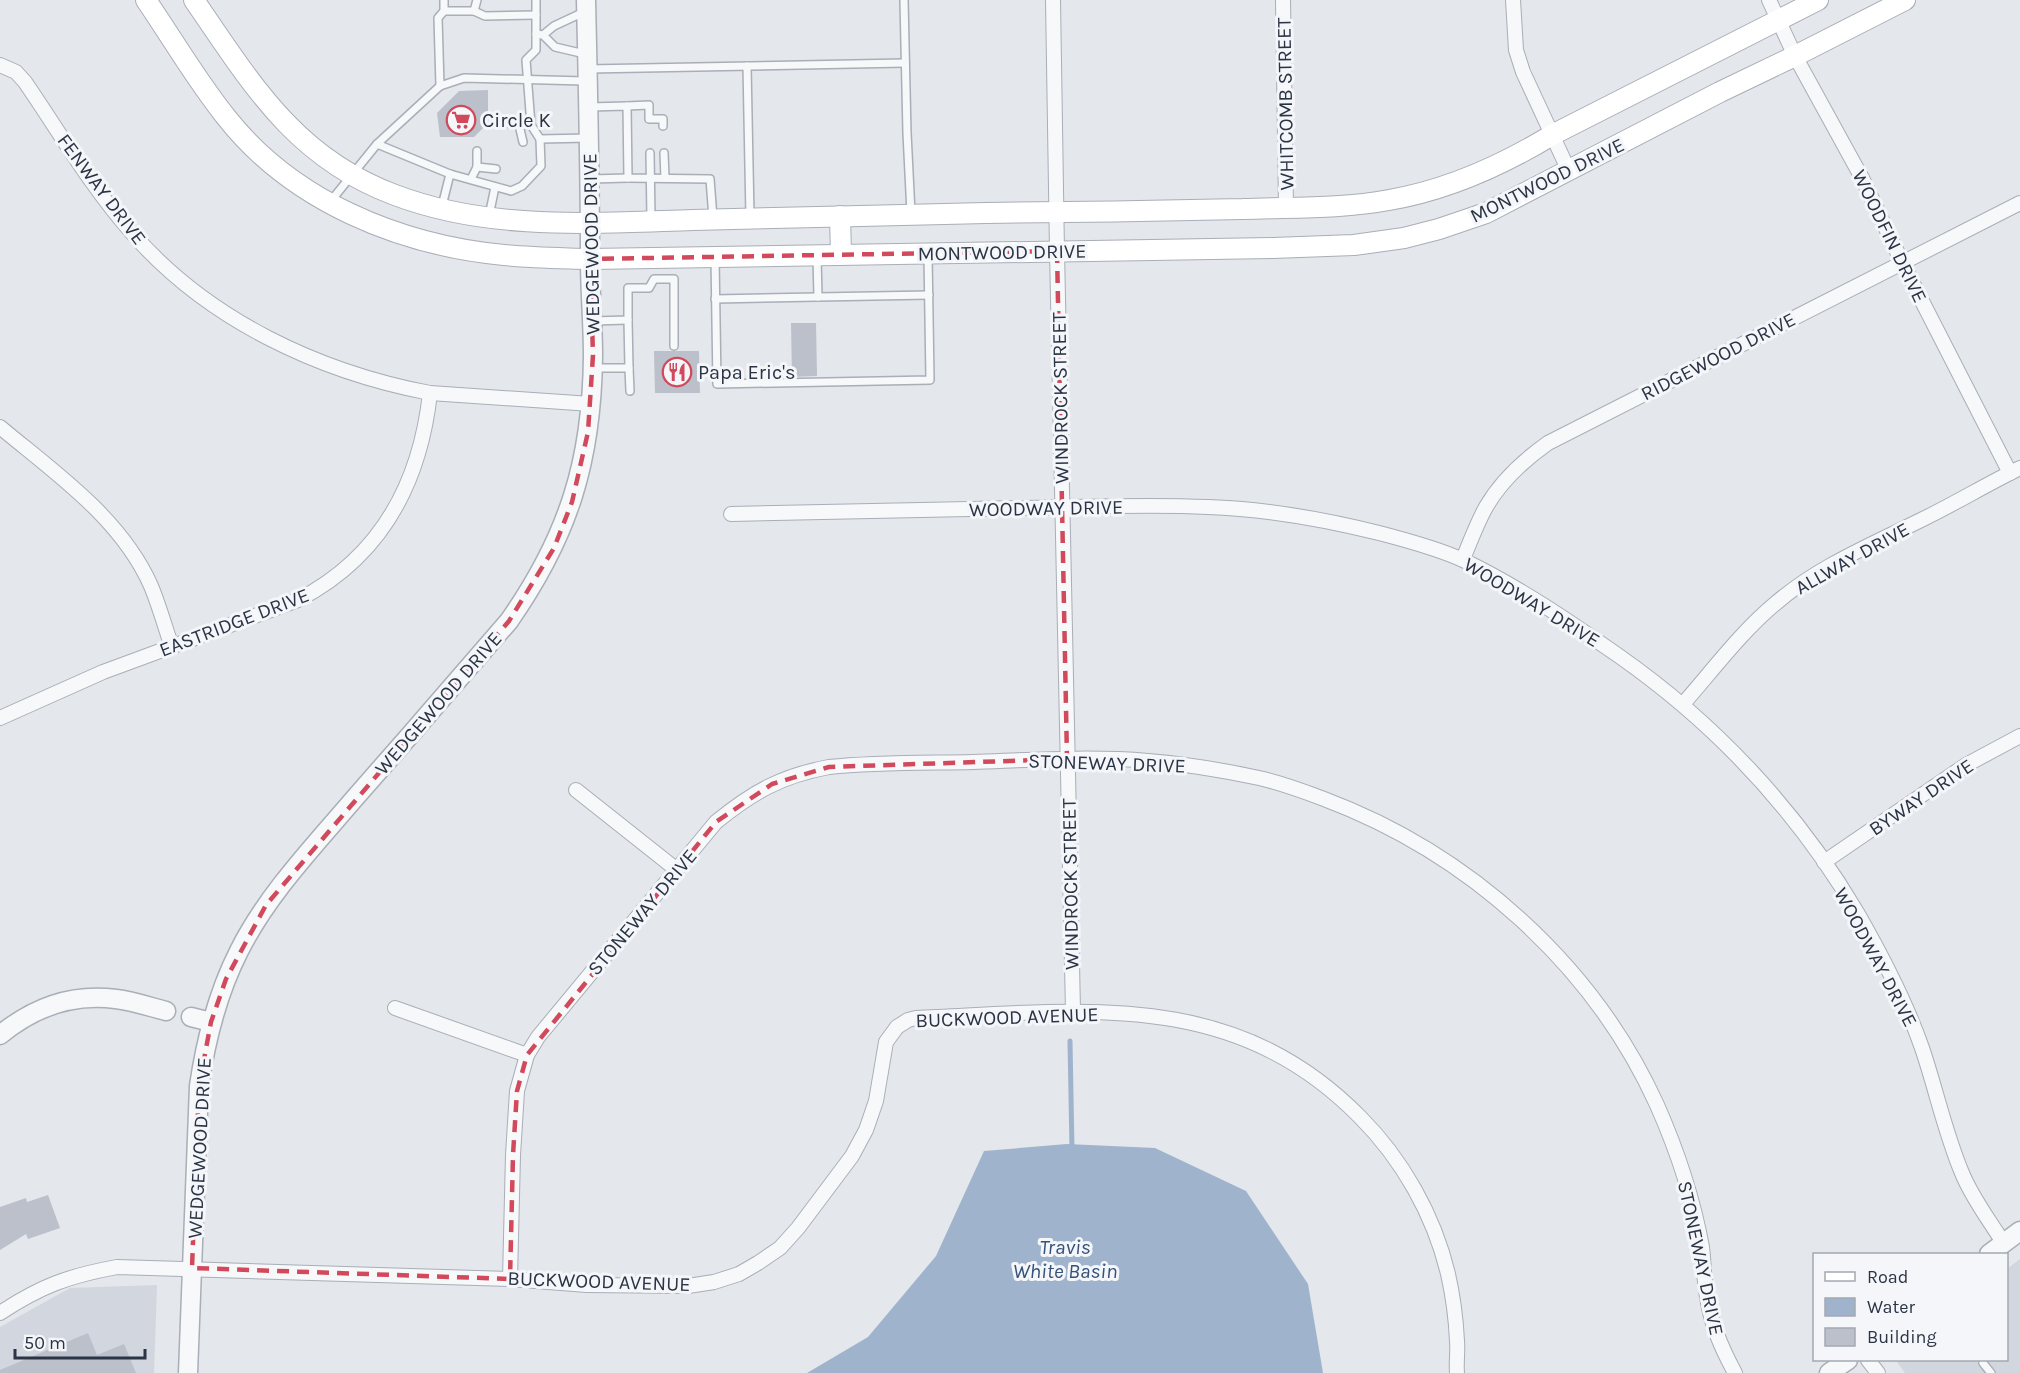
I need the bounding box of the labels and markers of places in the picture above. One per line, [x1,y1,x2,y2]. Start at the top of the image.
supermarket icon: Circle K [445,104,477,136]
place label: Circle K [482,109,551,132]
restaurant icon: Papa Eric's [661,356,693,388]
place label: Papa Eric's [698,361,796,384]

